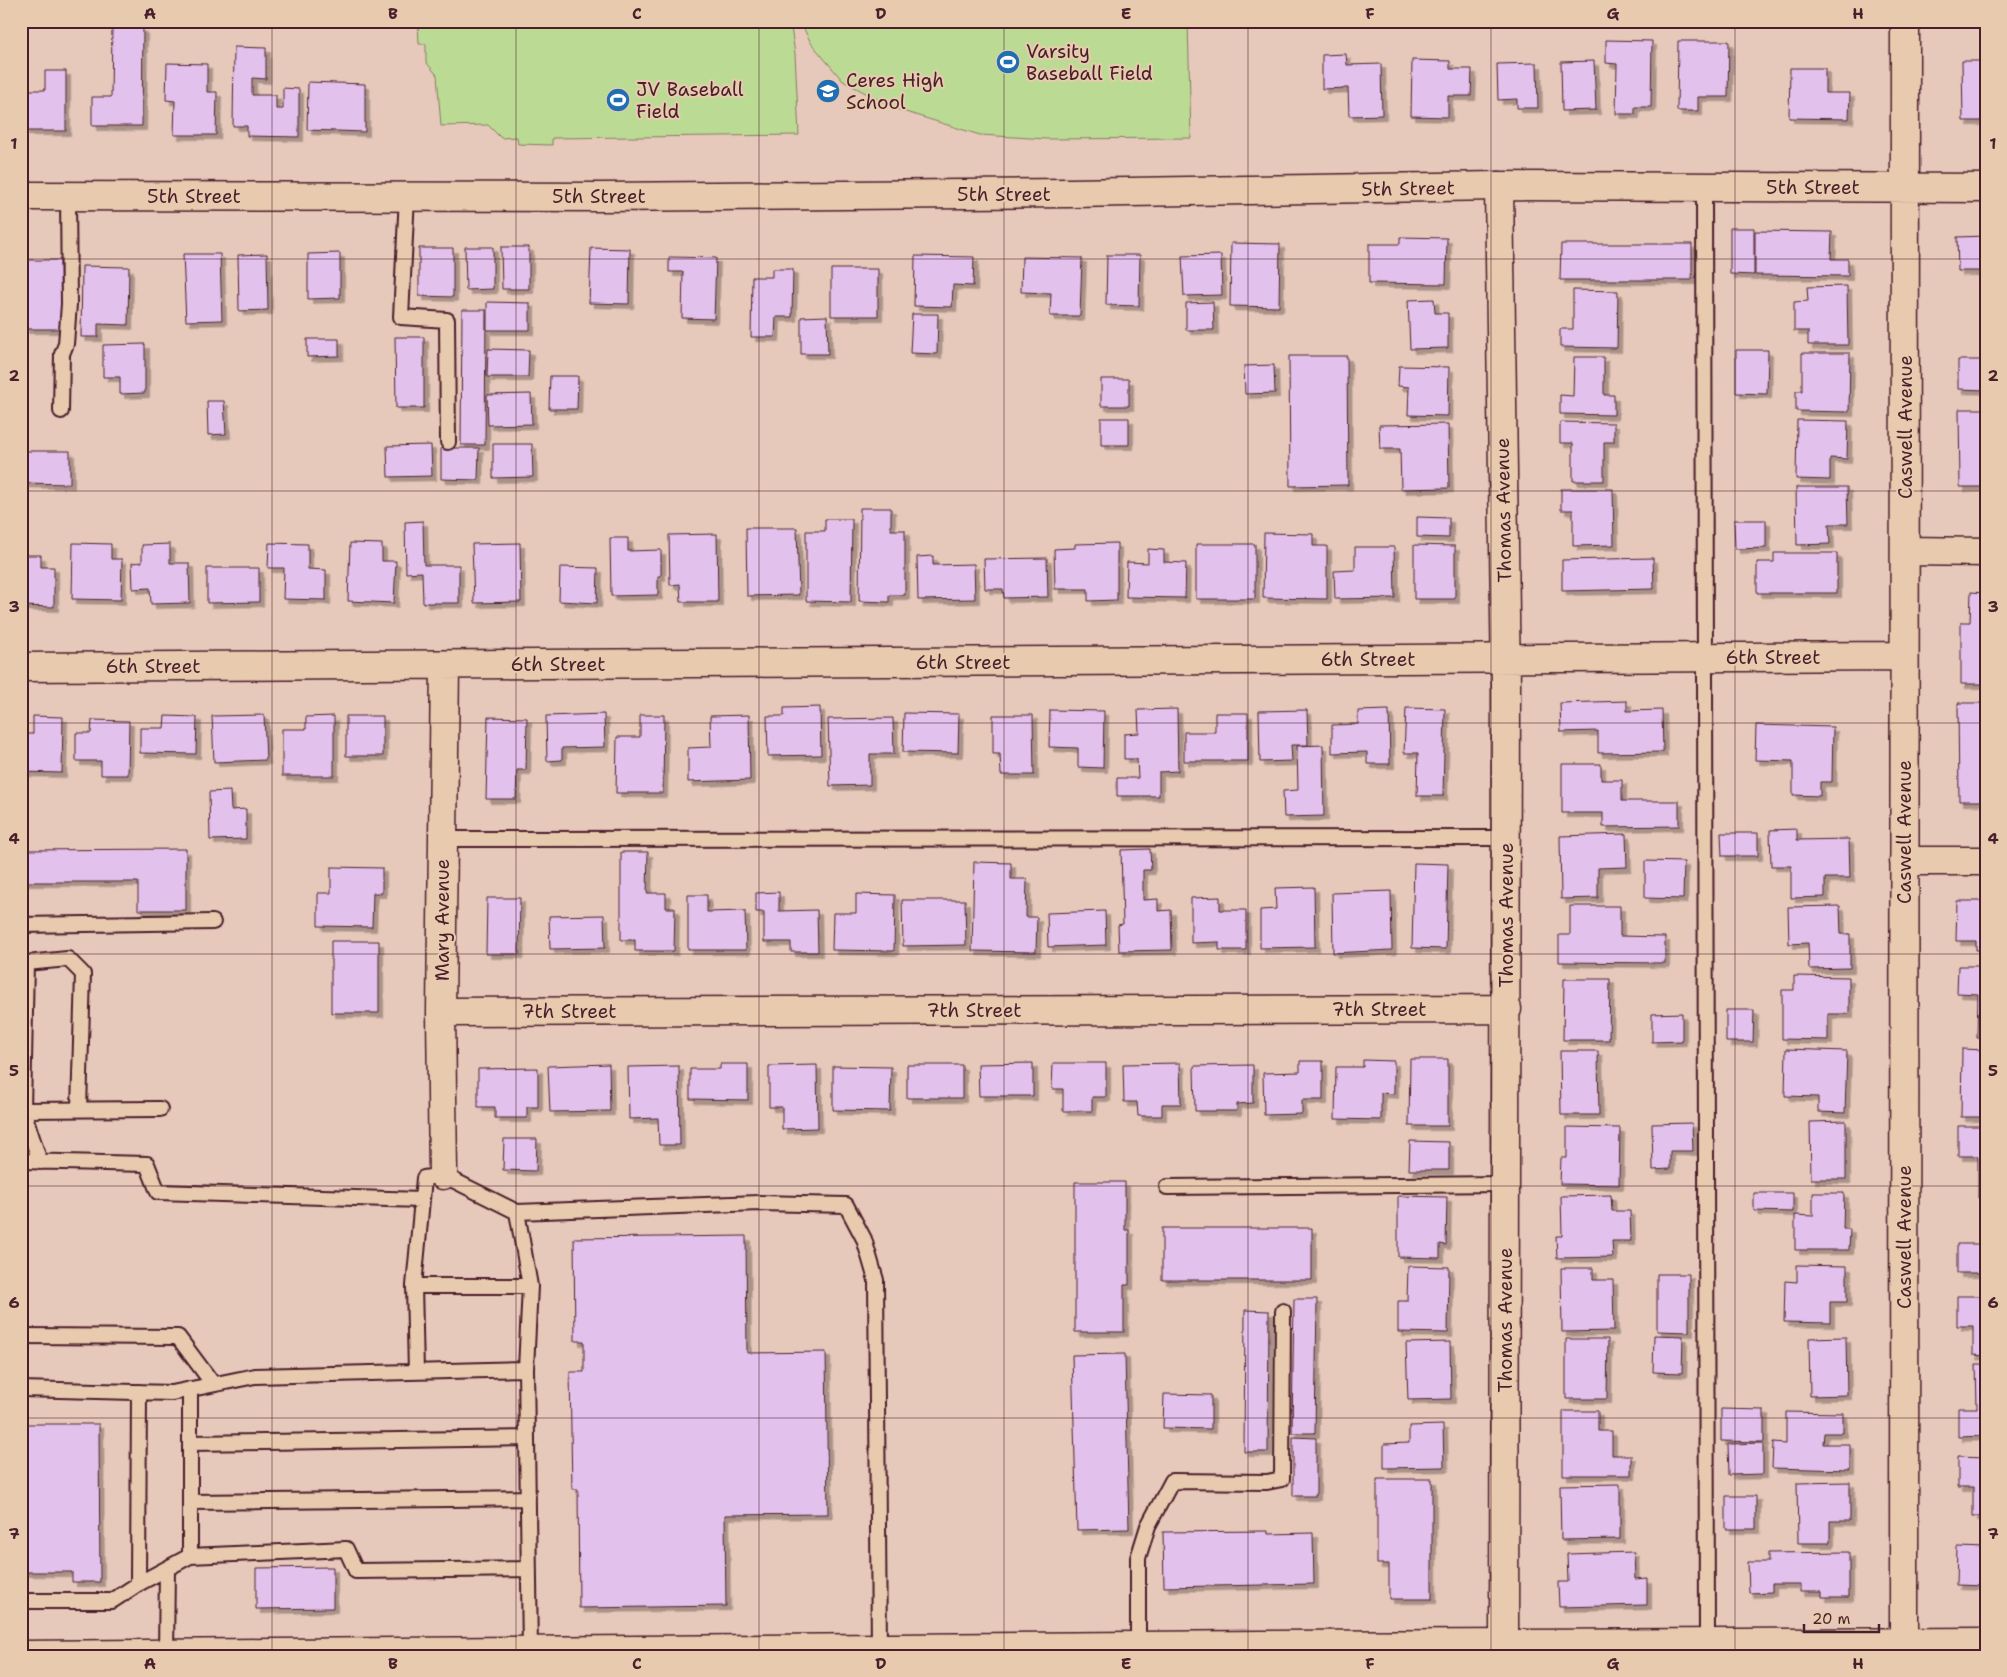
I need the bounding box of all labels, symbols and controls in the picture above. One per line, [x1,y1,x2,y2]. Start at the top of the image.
text: A [144,3,156,24]
text: B [388,3,398,24]
text: C [632,3,642,24]
text: D [875,3,887,24]
text: E [1121,3,1131,24]
text: F [1365,3,1375,24]
text: G [1607,3,1620,24]
text: H [1852,3,1864,24]
place label: Varsity Baseball Field [1026,39,1153,86]
sports icon: Varsity Baseball Field [995,49,1021,75]
place label: Ceres High School [846,68,944,115]
place label: JV Baseball Field [636,77,744,124]
school or university icon: Ceres High School [815,78,841,104]
sports icon: JV Baseball Field [605,87,631,113]
text: 1 [10,133,18,154]
text: 1 [1989,133,1997,154]
street label: 5th Street [1361,175,1455,202]
street label: 5th Street [1766,175,1860,200]
street label: 5th Street [957,182,1051,207]
street label: 5th Street [147,184,241,209]
street label: 5th Street [552,184,646,209]
street label: Caswell Avenue [1893,355,1918,499]
text: 2 [8,365,20,386]
text: 2 [1987,365,1999,386]
street label: Thomas Avenue [1490,437,1517,583]
text: 3 [8,596,20,617]
text: 3 [1987,596,1999,617]
street label: 6th Street [1725,645,1821,670]
street label: 6th Street [1320,647,1416,672]
street label: 6th Street [915,650,1011,675]
street label: 6th Street [510,652,606,677]
street label: 6th Street [105,654,201,679]
street label: Caswell Avenue [1892,760,1917,904]
text: 4 [8,828,20,849]
text: 4 [1987,828,1999,849]
street label: Thomas Avenue [1494,843,1519,988]
street label: Mary Avenue [430,859,455,981]
street label: 7th Street [1331,997,1427,1022]
street label: 7th Street [926,998,1022,1023]
street label: 7th Street [521,999,617,1024]
text: 5 [9,1060,19,1081]
text: 5 [1988,1060,1998,1081]
street label: Caswell Avenue [1892,1165,1917,1309]
street label: Thomas Avenue [1493,1248,1518,1393]
text: 6 [8,1292,20,1313]
text: 6 [1987,1292,1999,1313]
text: 7 [8,1523,20,1544]
text: 7 [1987,1523,1999,1544]
scale bar [1804,1602,1880,1634]
text: 20 m [1812,1609,1851,1629]
text: A [144,1653,156,1674]
text: B [388,1653,398,1674]
text: C [632,1653,642,1674]
text: D [875,1653,887,1674]
text: E [1121,1653,1131,1674]
text: F [1365,1653,1375,1674]
text: G [1607,1653,1620,1674]
text: H [1852,1653,1864,1674]

